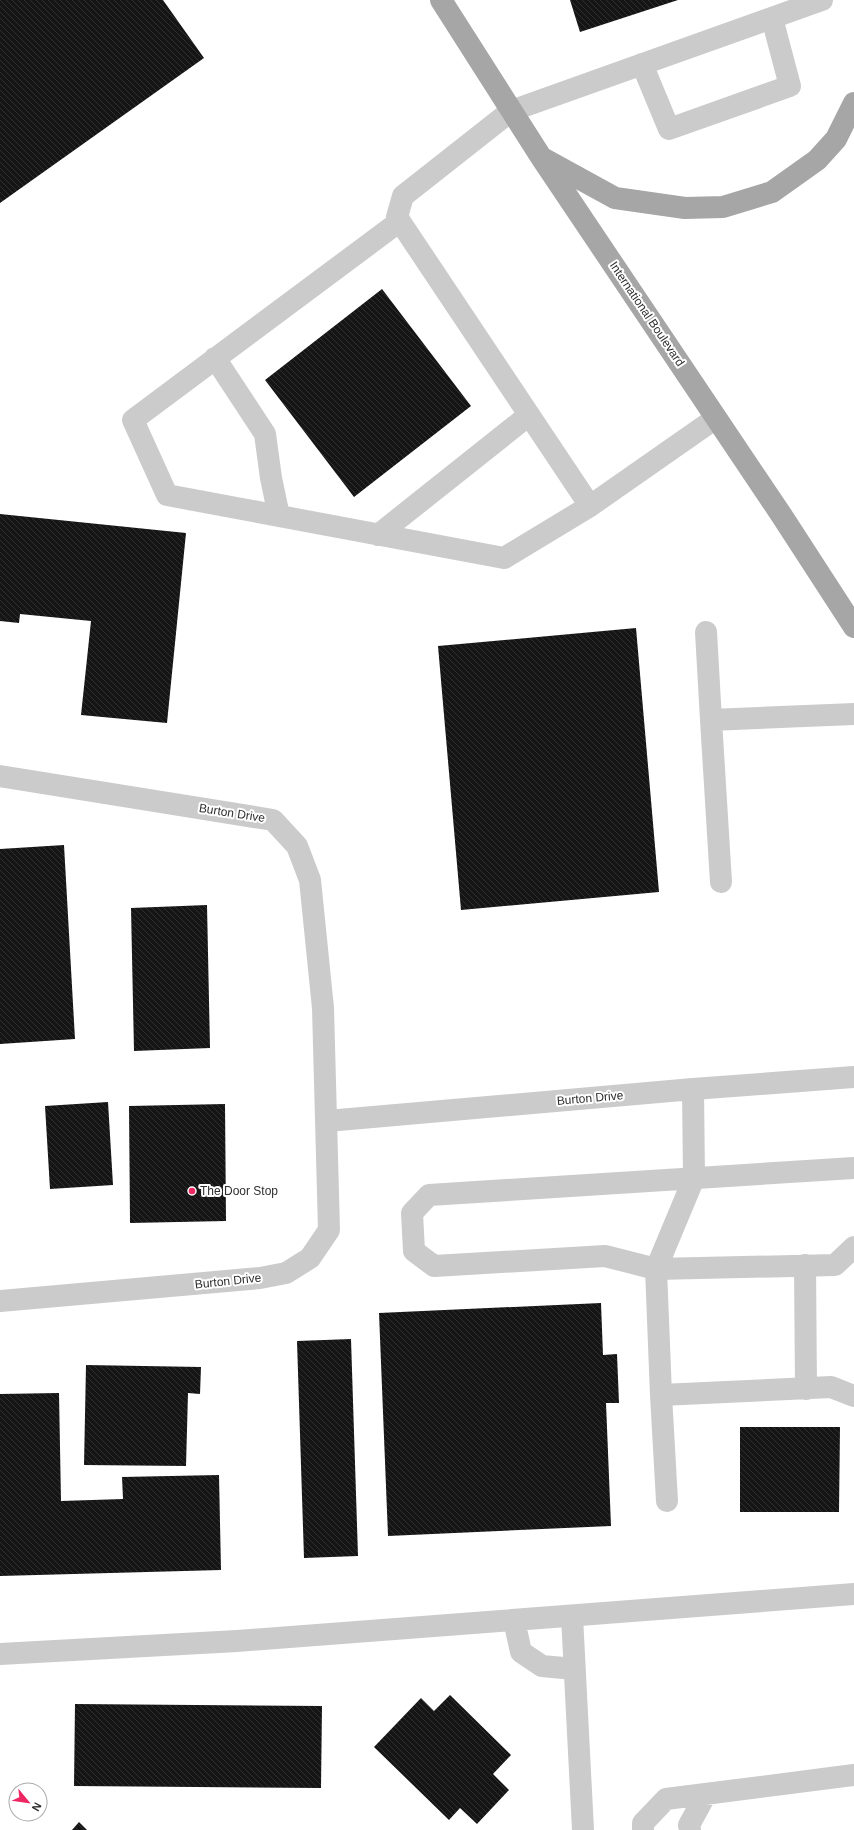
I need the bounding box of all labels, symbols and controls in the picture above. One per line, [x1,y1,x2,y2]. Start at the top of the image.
street label: International Boulevard [607,259,687,369]
street label: Burton Drive [198,801,266,825]
street label: Burton Drive [556,1088,624,1108]
place label: The Door Stop [200,1184,278,1198]
marker: The Door Stop [187,1186,197,1196]
street label: Burton Drive [194,1271,262,1291]
north arrow [8,1782,48,1822]
text: N [30,1800,44,1813]

